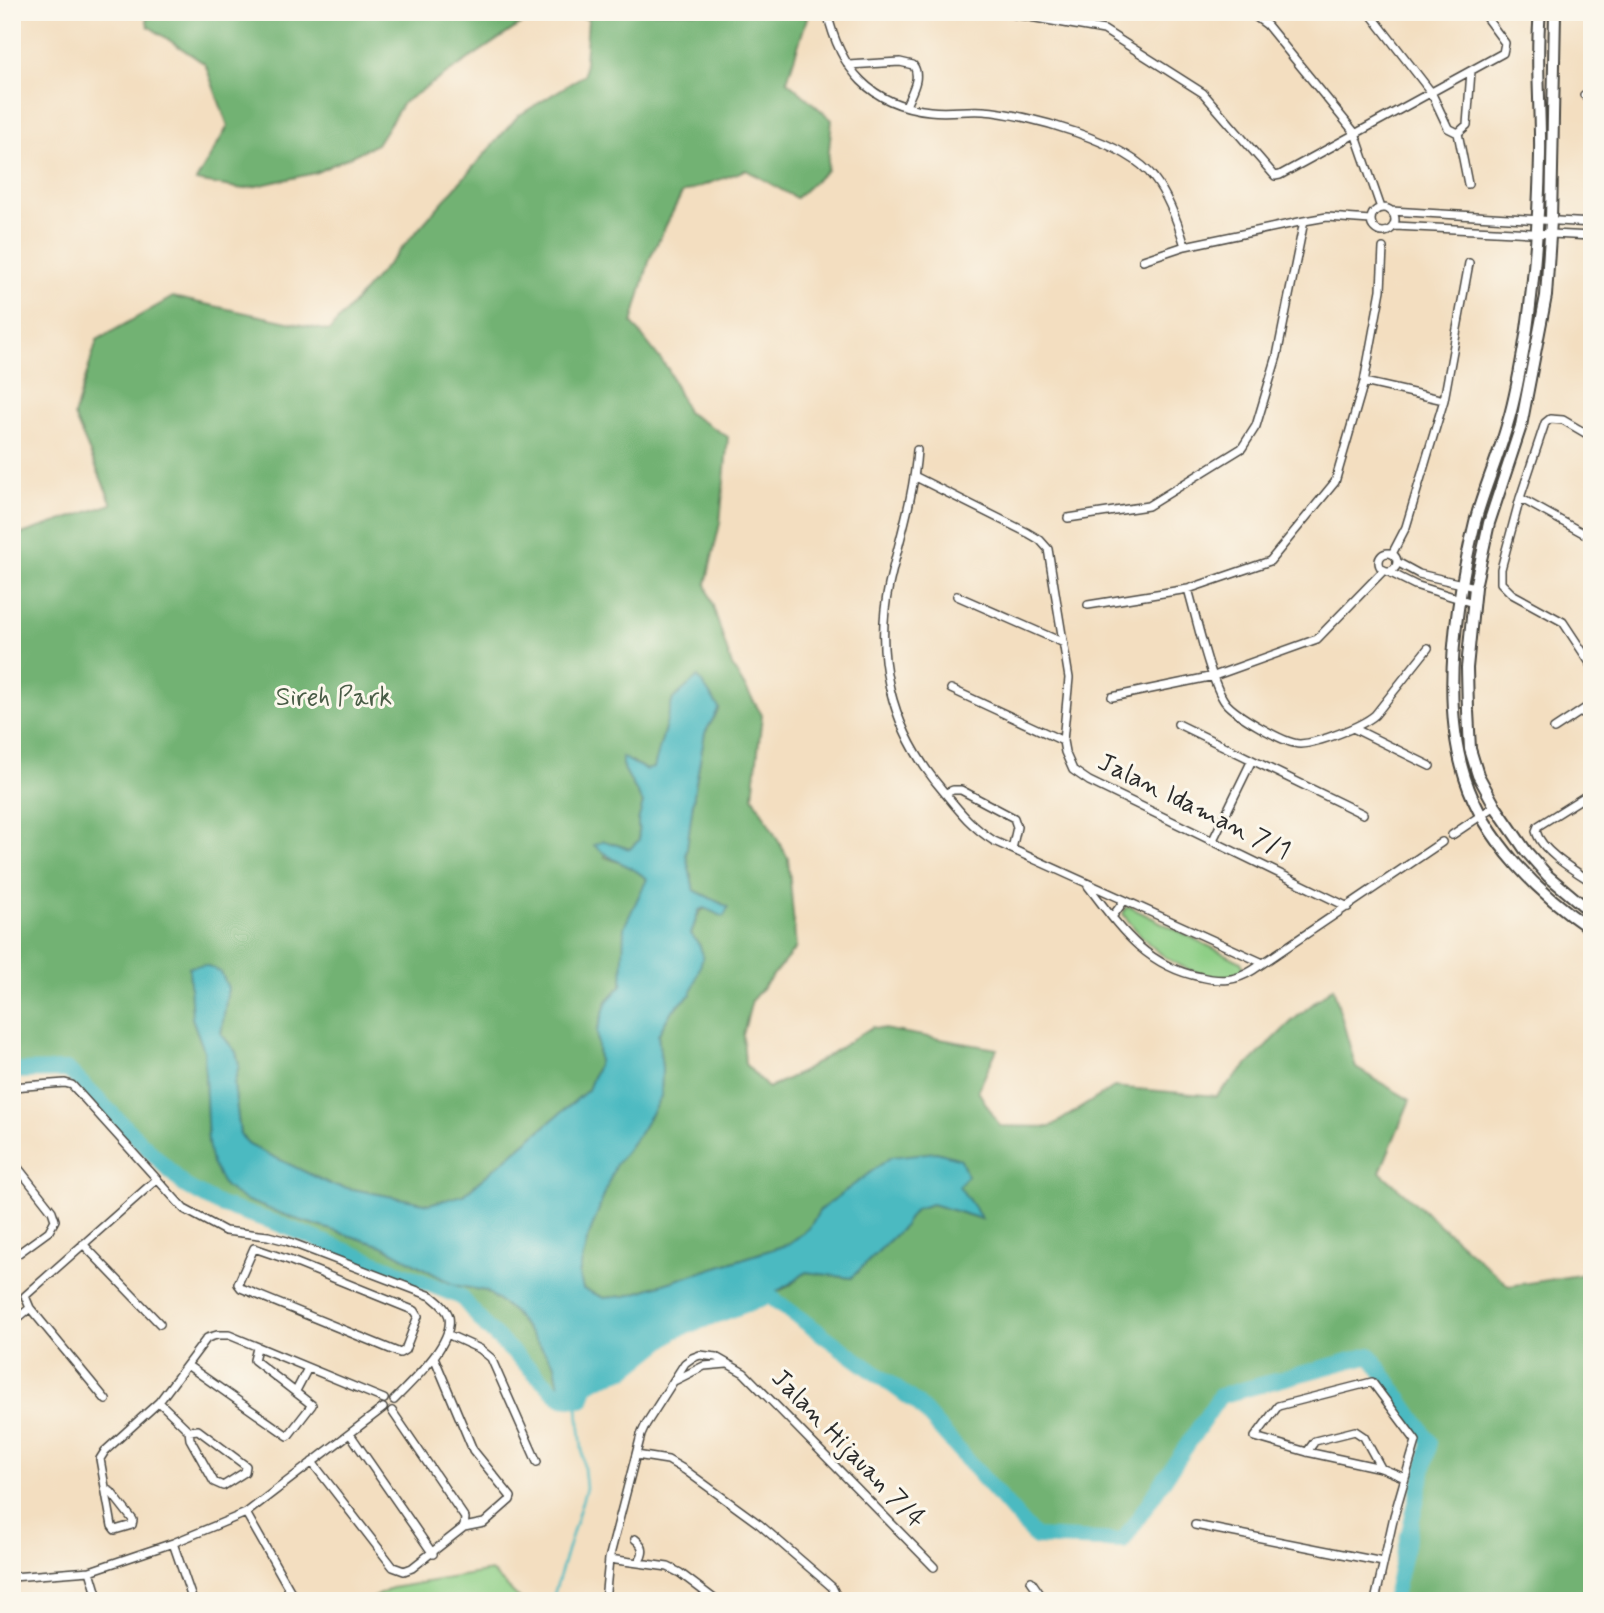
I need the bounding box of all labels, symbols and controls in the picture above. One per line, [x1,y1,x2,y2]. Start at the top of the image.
park label: Sireh Park [276,681,392,715]
street label: Jalan Idaman 7/1 [1092,746,1296,868]
street label: Jalan Hijauan 7/4 [763,1362,933,1536]

